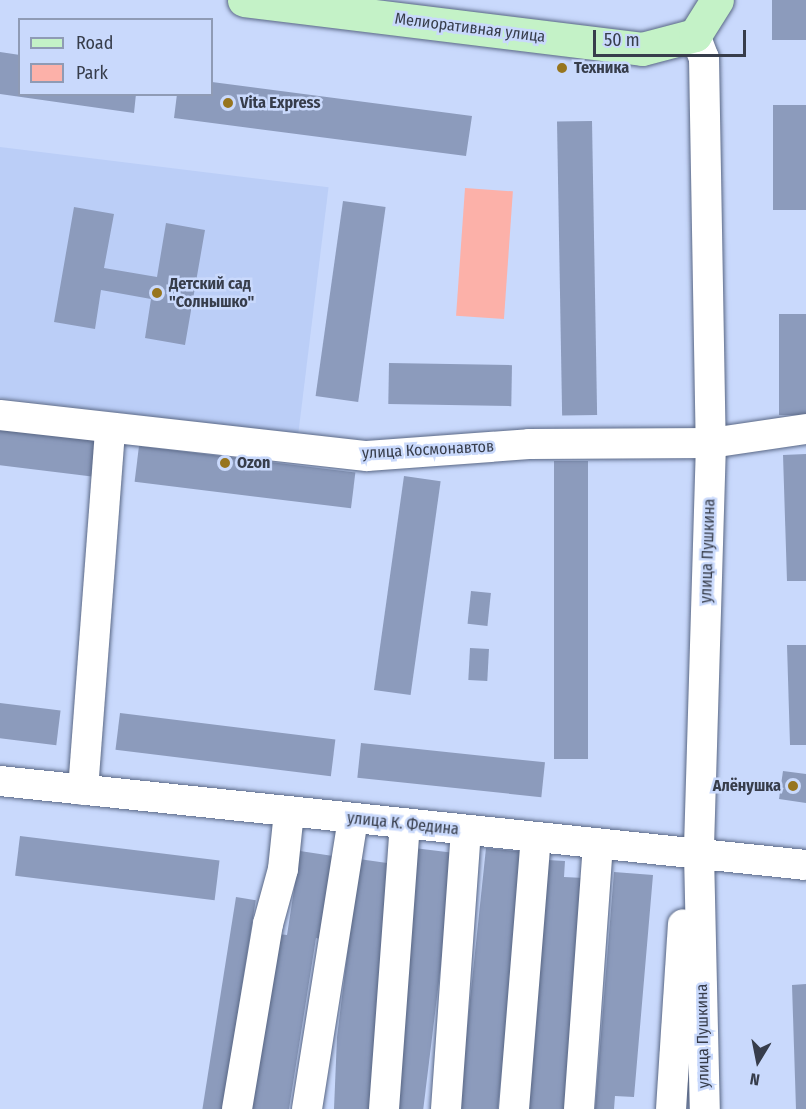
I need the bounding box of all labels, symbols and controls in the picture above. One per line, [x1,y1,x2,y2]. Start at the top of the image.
street label: Мелиоративная улица [394,9,546,47]
legend [18,18,213,96]
scale bar [596,18,749,56]
text: 50 m [604,29,640,51]
text: Road [76,32,113,54]
place label: Техника [574,58,629,78]
marker: Техника [555,61,569,75]
text: Park [76,62,108,84]
place label: Vita Express [240,93,320,113]
marker: Vita Express [221,96,235,110]
place label: Детский сад "Солнышко" [169,274,254,312]
marker: Детский сад "Солнышко" [150,286,164,300]
street label: улица Космонавтов [361,437,495,463]
place label: Ozon [237,453,270,473]
marker: Ozon [218,456,232,470]
street label: улица Пушкина [697,498,719,604]
place label: Алёнушка [713,776,781,796]
marker: Алёнушка [786,779,800,793]
street label: улица К. Федина [346,809,460,839]
street label: улица Пушкина [692,984,714,1088]
north arrow [728,1031,788,1091]
text: N [748,1069,761,1089]

